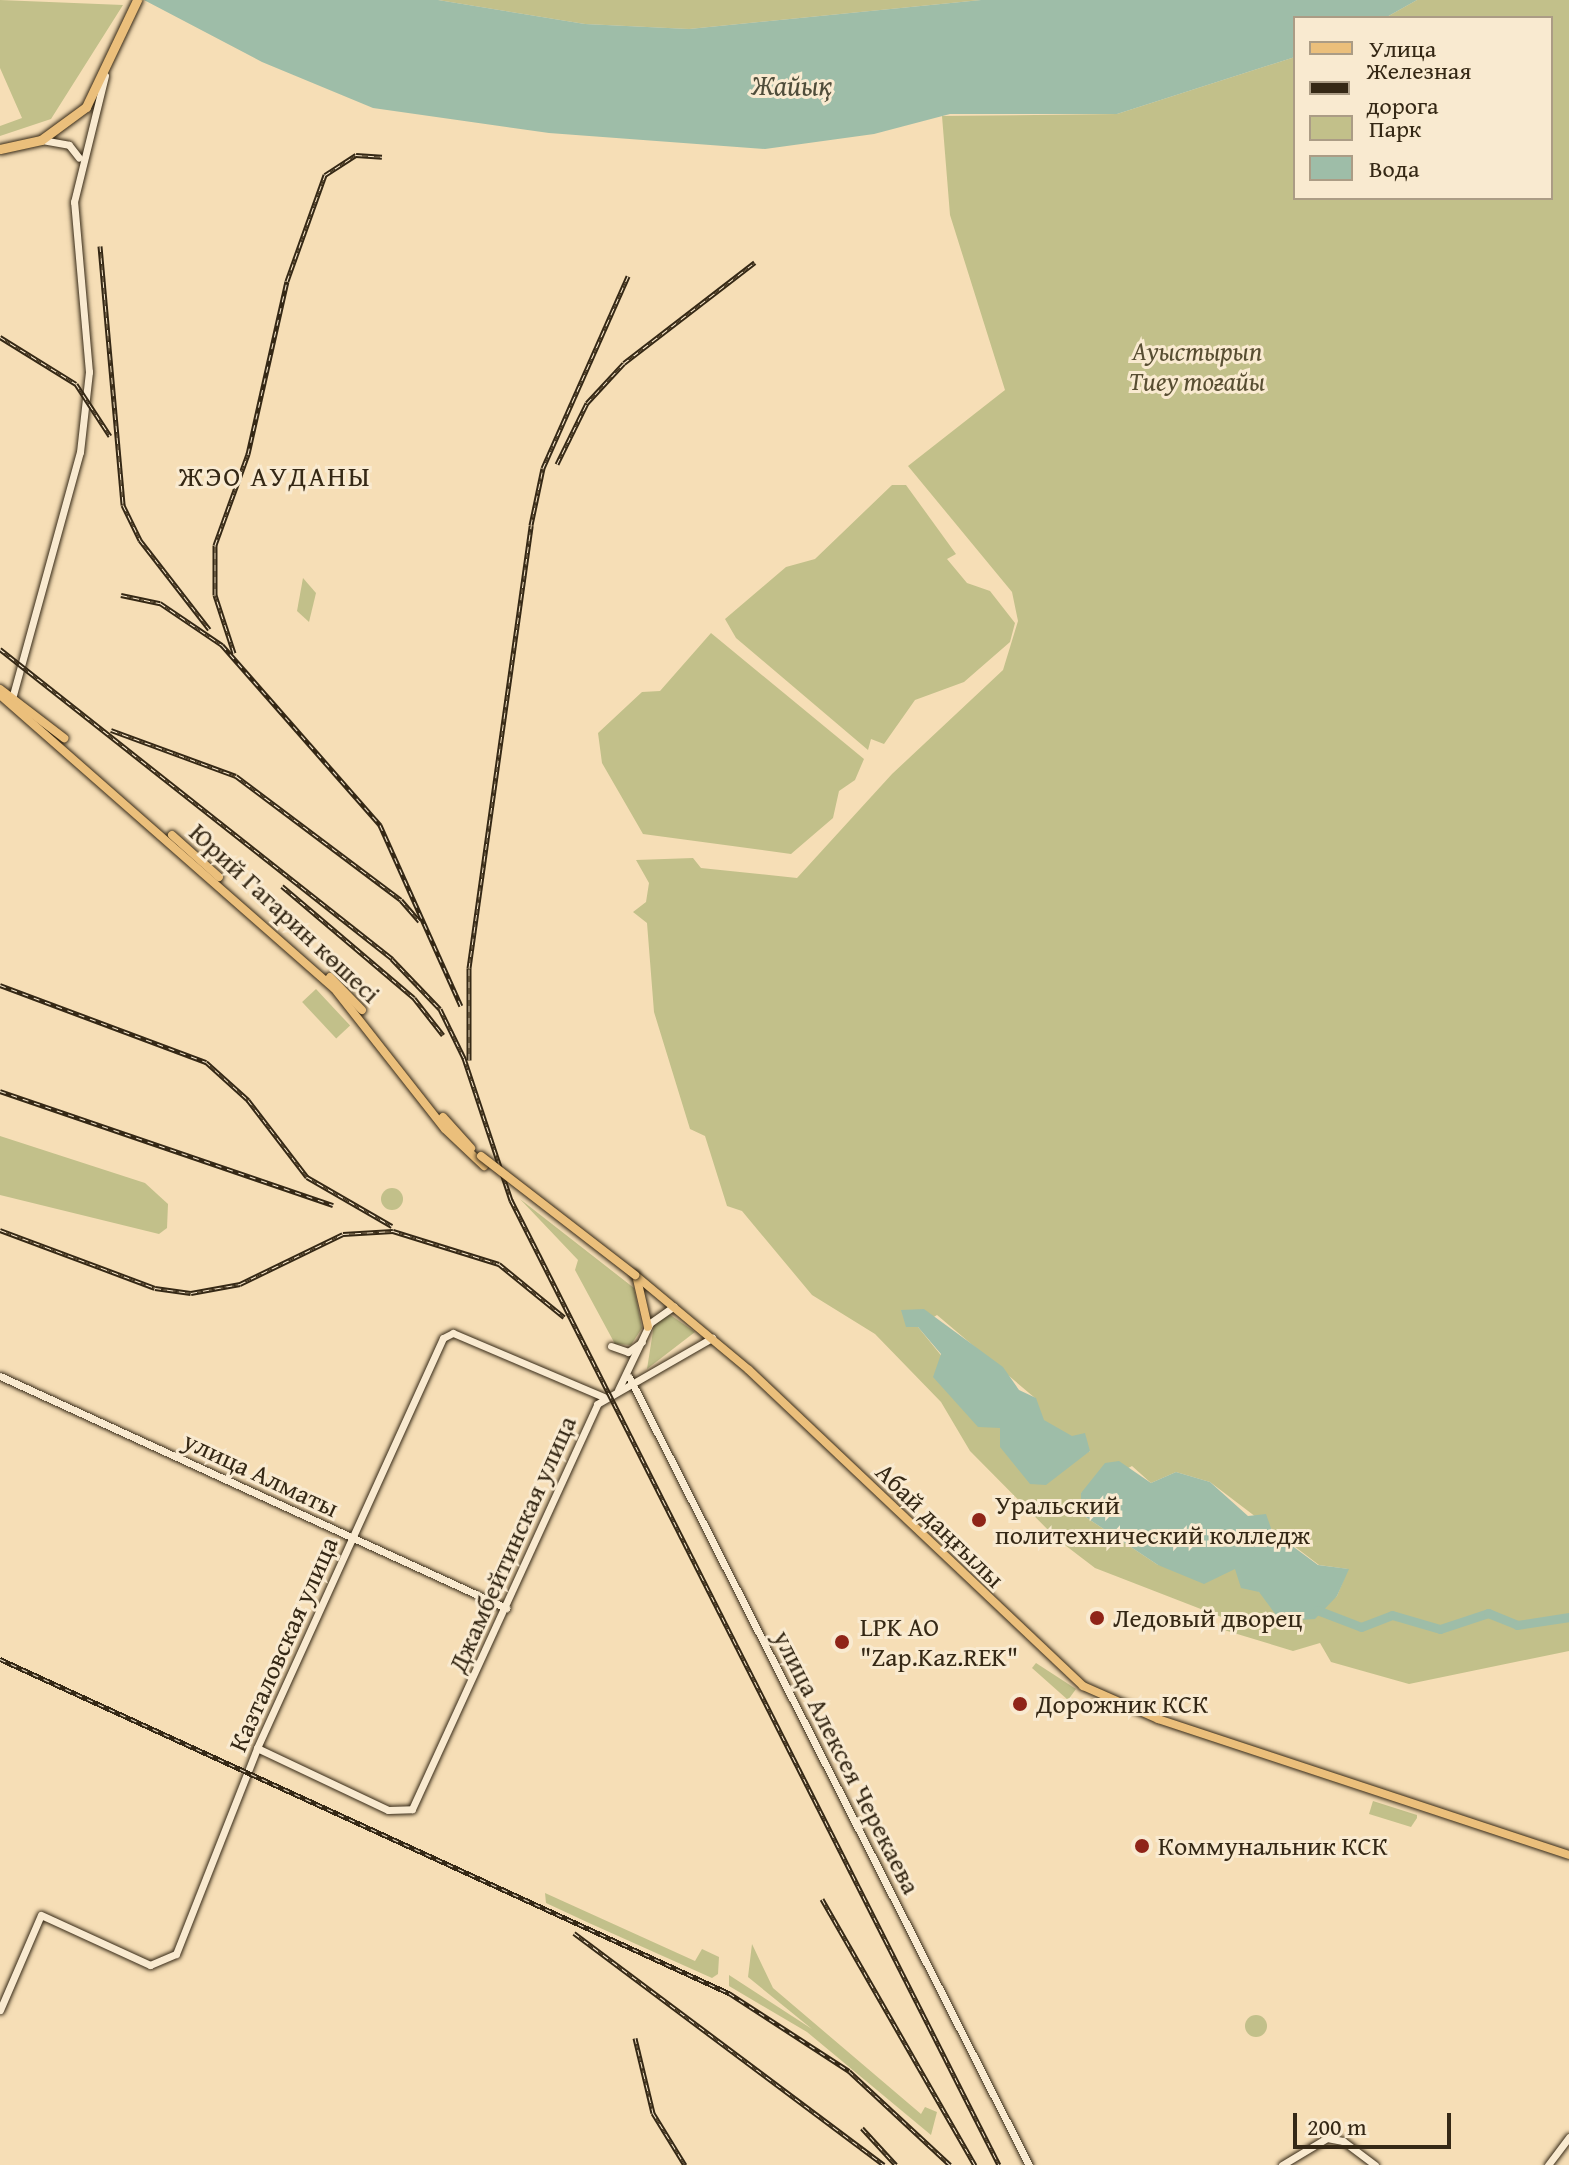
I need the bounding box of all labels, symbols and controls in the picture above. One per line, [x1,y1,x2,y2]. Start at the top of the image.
legend [1293,16,1553,200]
text: Улица [1369,31,1436,66]
text: Железная дорога [1366,53,1471,123]
water label: Жайық [752,68,832,102]
text: Парк [1369,111,1421,146]
text: Вода [1369,151,1419,186]
park label: Ауыстырып Тиеу тоғайы [1129,335,1265,396]
district label: ЖЭО АУДАНЫ [178,459,372,493]
street label: Юрий Гагарин көшесі [183,817,387,1009]
street label: Джамбейтинская улица [441,1411,583,1677]
street label: улица Алматы [178,1424,344,1524]
street label: Абай даңғылы [869,1456,1011,1594]
place label: Уральский политехнический колледж [995,1489,1310,1550]
marker: Уральский политехнический колледж [970,1511,988,1529]
street label: Казталовская улица [222,1532,344,1756]
place label: Ледовый дворец [1113,1602,1302,1634]
marker: Ледовый дворец [1088,1609,1106,1627]
place label: LPK AO "Zap.Kaz.REK" [860,1611,1018,1672]
street label: улица Алексея Черекаева [767,1625,927,1899]
marker: LPK AO "Zap.Kaz.REK" [831,1631,853,1653]
place label: Дорожник КСК [1036,1688,1208,1720]
marker: Дорожник КСК [1011,1695,1029,1713]
place label: Коммунальник КСК [1158,1830,1388,1862]
marker: Коммунальник КСК [1133,1837,1151,1855]
scale bar [1297,2097,1455,2147]
text: 200 m [1307,2109,1367,2144]

